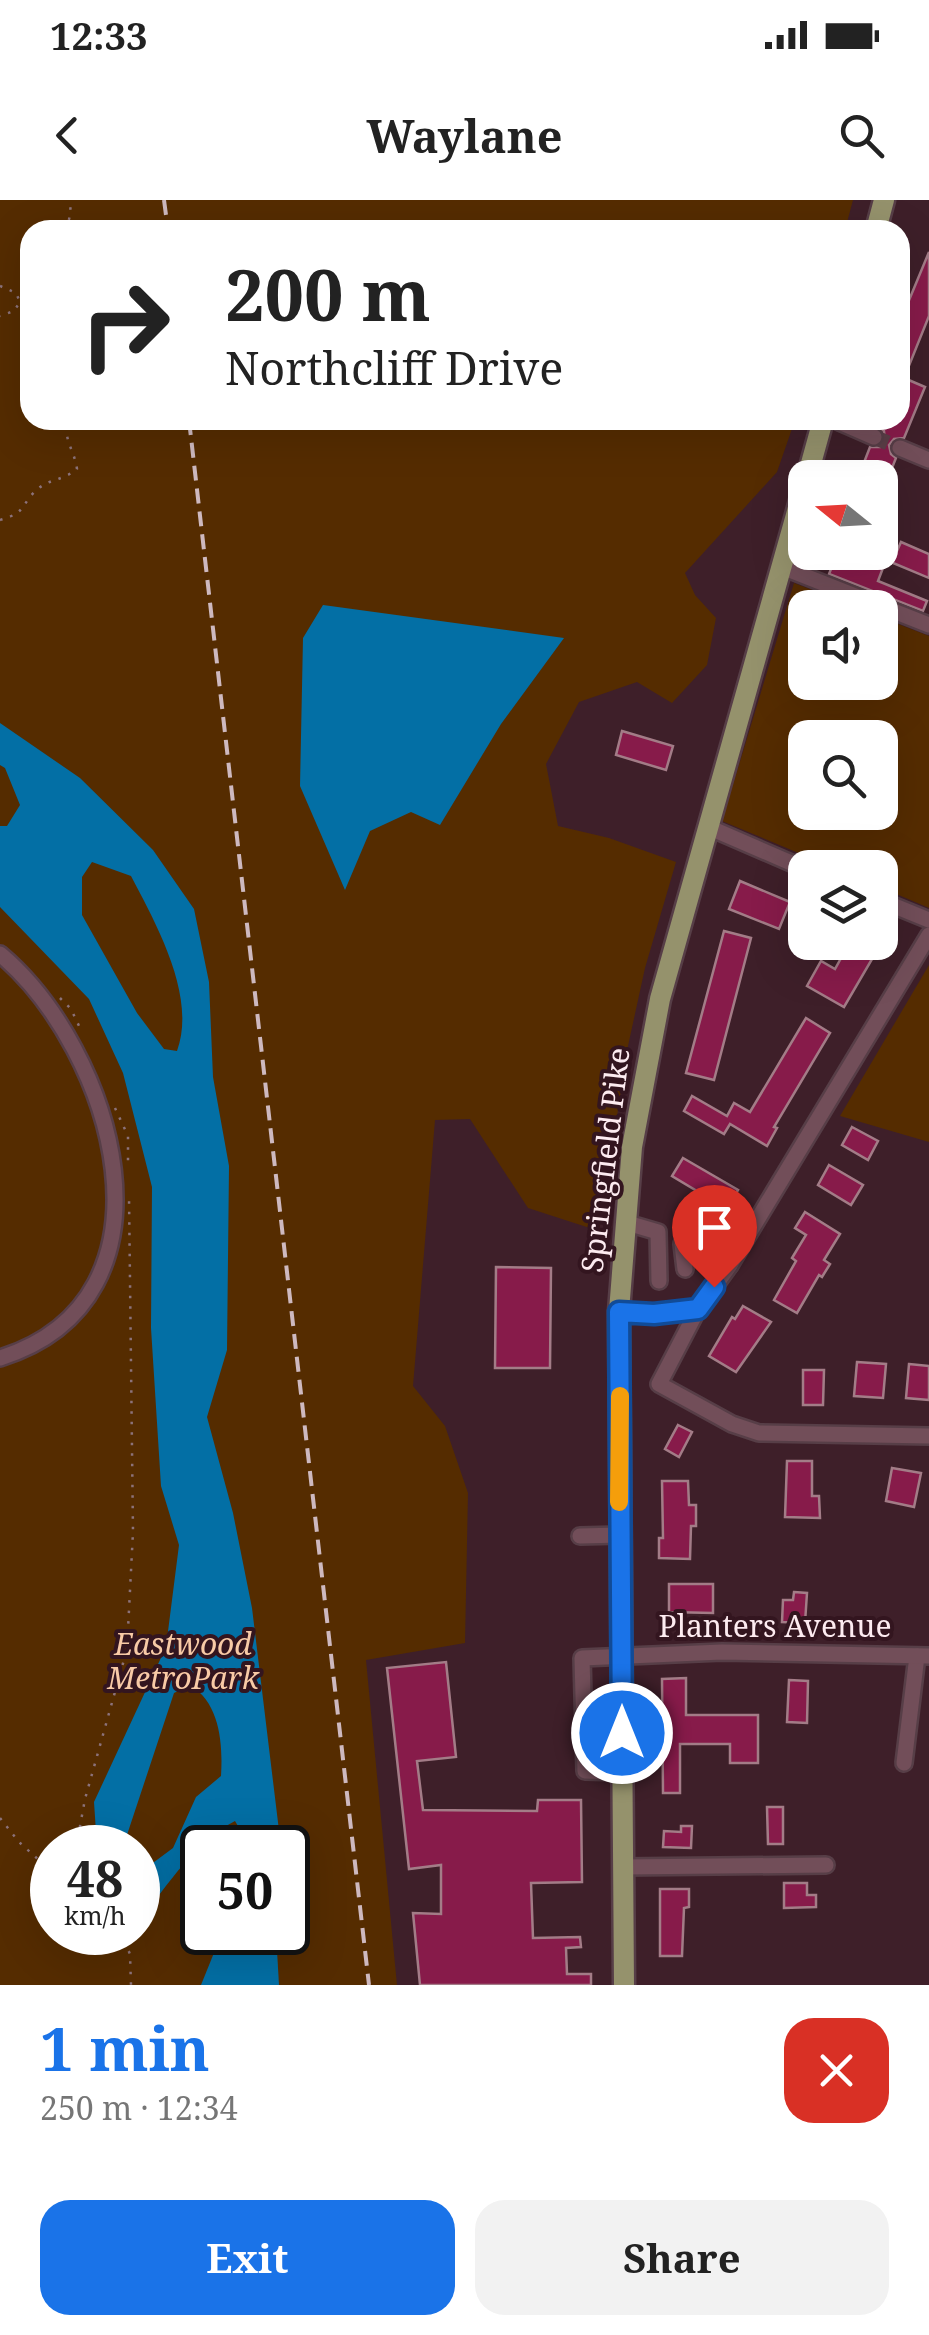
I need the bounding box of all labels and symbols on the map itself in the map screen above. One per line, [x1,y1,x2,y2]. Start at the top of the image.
north arrow [788,460,898,570]
street label: Springfield Pike [570,1045,639,1275]
pin [672,1185,757,1288]
street label: Planters Avenue [659,1605,891,1646]
park label: Eastwood MetroPark [106,1623,260,1698]
position arrow [570,1681,674,1785]
speed limit sign: 50 [180,1825,310,1955]

